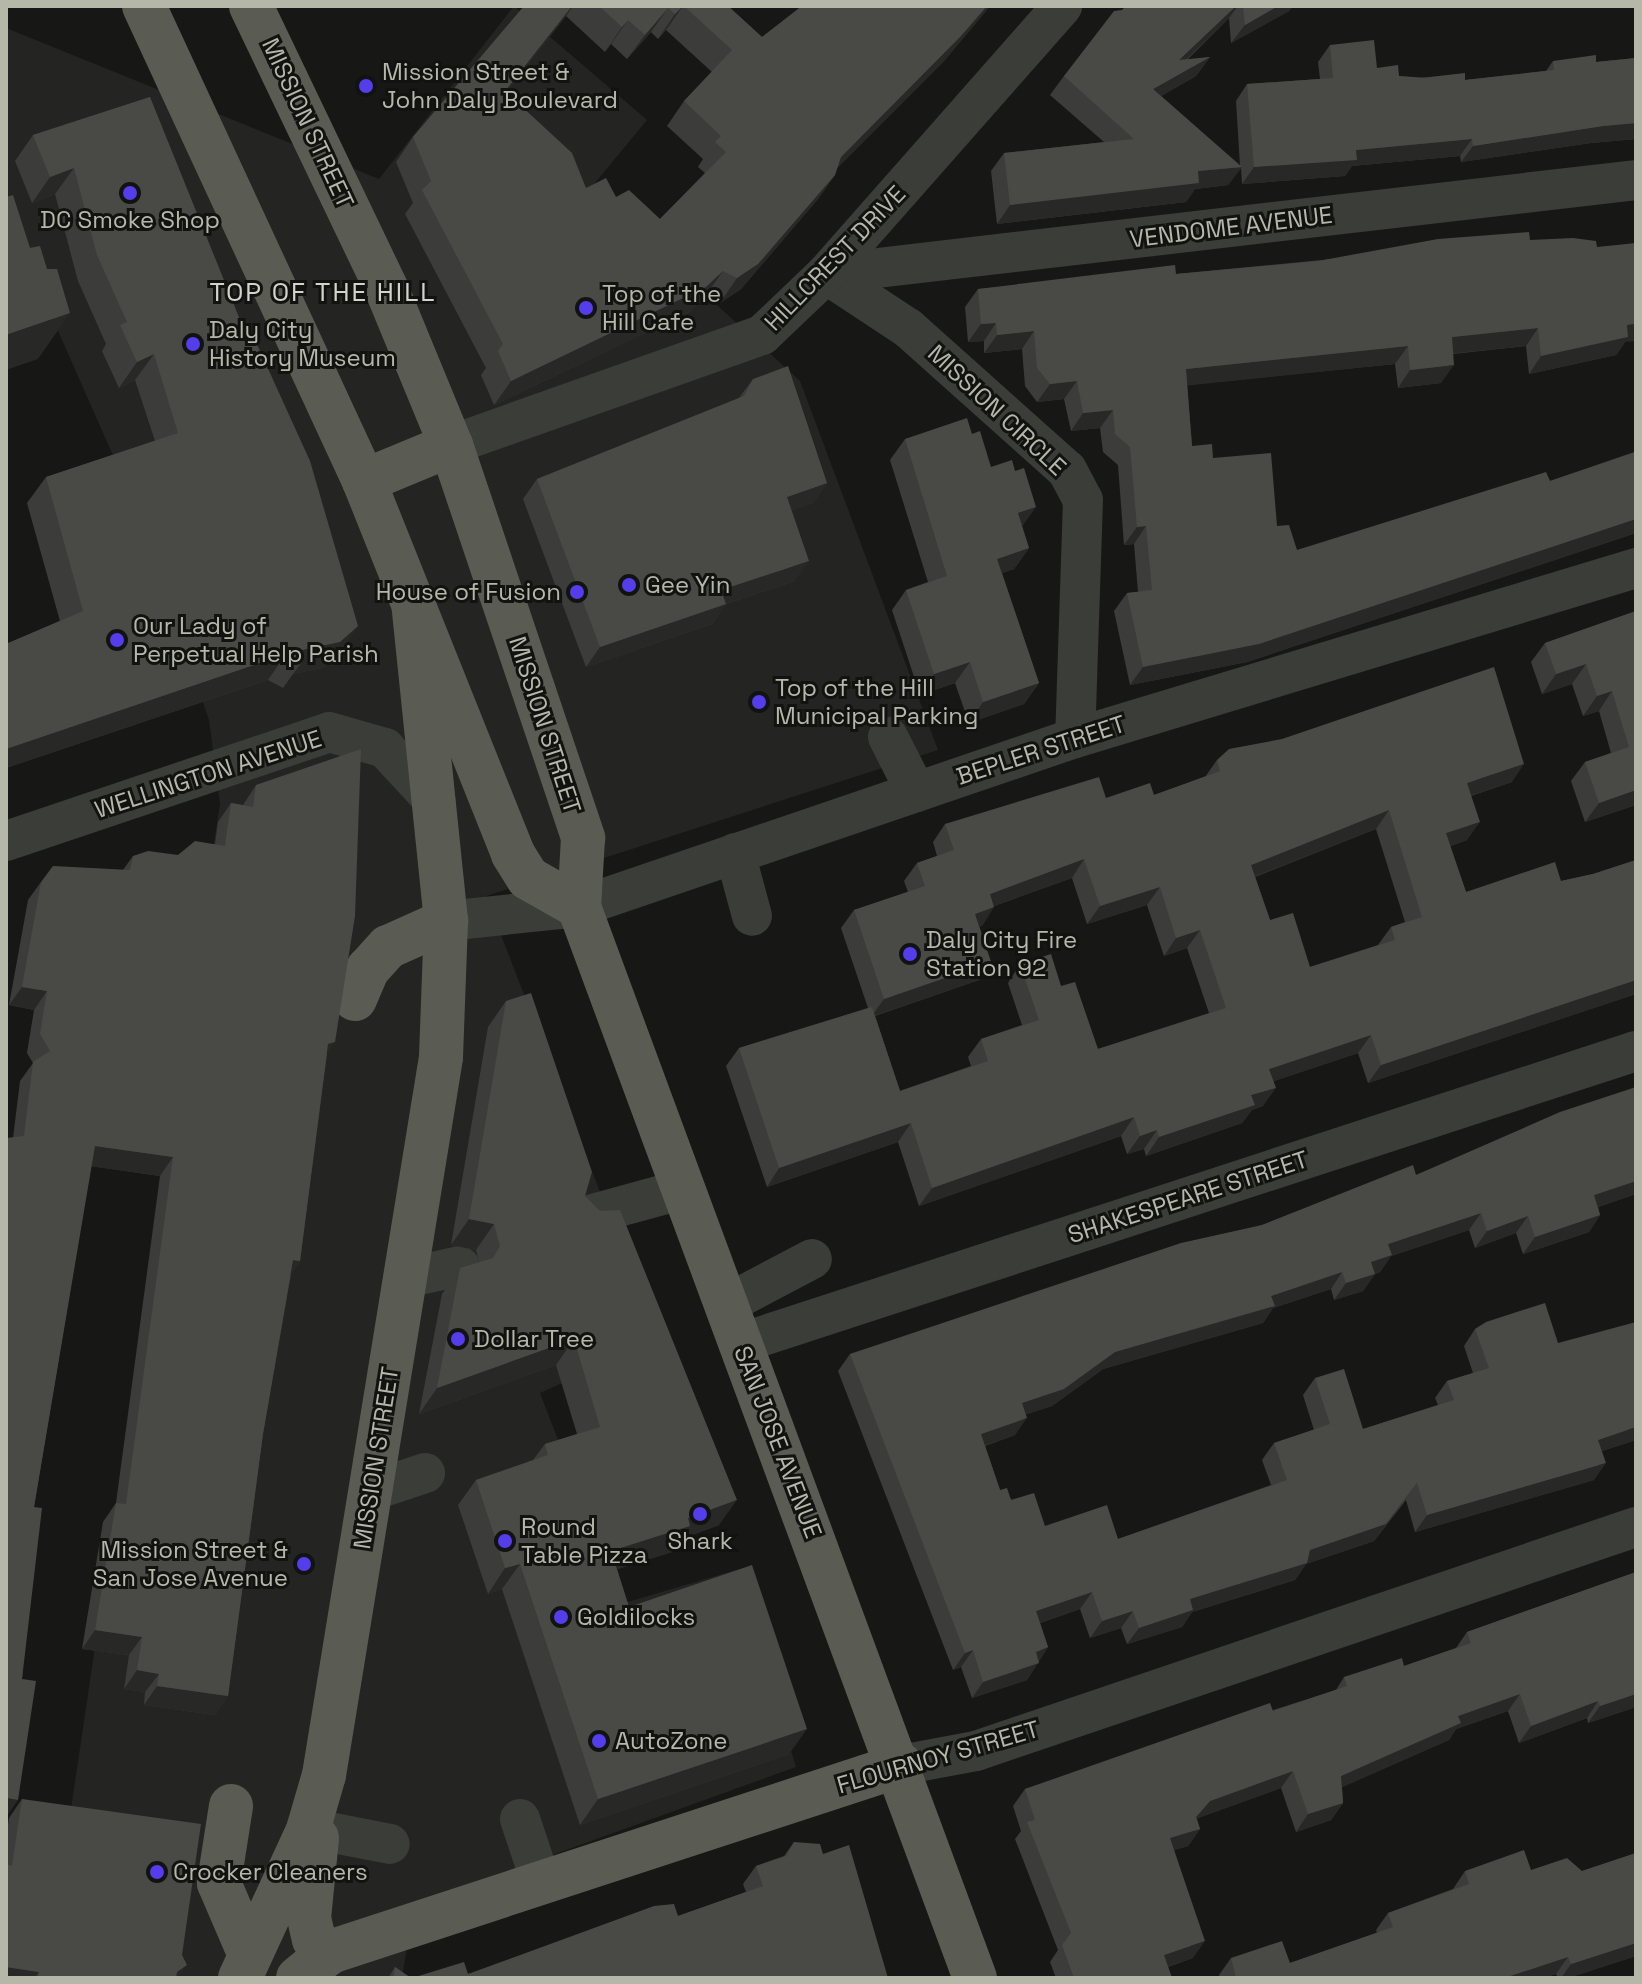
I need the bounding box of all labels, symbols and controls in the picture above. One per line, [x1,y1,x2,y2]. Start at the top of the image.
street label: MISSION STREET [256,33,360,213]
place label: Mission Street & John Daly Boulevard [382,58,618,114]
marker: Mission Street & John Daly Boulevard [357,77,375,95]
street label: HILLCREST DRIVE [758,179,912,337]
marker: DC Smoke Shop [121,184,139,202]
street label: VENDOME AVENUE [1128,200,1334,254]
place label: DC Smoke Shop [40,206,220,234]
district label: TOP OF THE HILL [209,277,437,309]
place label: Top of the Hill Cafe [602,280,721,336]
marker: Top of the Hill Cafe [577,299,595,317]
place label: Daly City History Museum [209,316,396,372]
marker: Daly City History Museum [184,335,202,353]
street label: MISSION CIRCLE [922,339,1072,481]
place label: Gee Yin [645,571,731,599]
marker: Gee Yin [620,576,638,594]
place label: House of Fusion [376,578,561,606]
marker: House of Fusion [568,583,586,601]
place label: Our Lady of Perpetual Help Parish [133,612,379,668]
marker: Our Lady of Perpetual Help Parish [108,631,126,649]
street label: MISSION STREET [503,633,587,817]
place label: Top of the Hill Municipal Parking [775,674,978,730]
marker: Top of the Hill Municipal Parking [750,693,768,711]
street label: BEPLER STREET [953,709,1129,791]
street label: WELLINGTON AVENUE [91,724,325,824]
place label: Daly City Fire Station 92 [926,926,1077,982]
marker: Daly City Fire Station 92 [901,945,919,963]
street label: SHAKESPEARE STREET [1064,1145,1312,1249]
place label: Dollar Tree [474,1325,595,1353]
marker: Dollar Tree [449,1330,467,1348]
street label: SAN JOSE AVENUE [728,1342,828,1542]
street label: MISSION STREET [347,1365,405,1551]
marker: Shark [691,1505,709,1523]
place label: Round Table Pizza [521,1513,648,1569]
place label: Shark [667,1527,733,1555]
marker: Round Table Pizza [496,1532,514,1550]
place label: Mission Street & San Jose Avenue [92,1536,288,1592]
marker: Mission Street & San Jose Avenue [295,1555,313,1573]
place label: Goldilocks [577,1603,695,1631]
marker: Goldilocks [552,1608,570,1626]
street label: FLOURNOY STREET [833,1714,1043,1800]
place label: AutoZone [615,1727,727,1755]
marker: AutoZone [590,1732,608,1750]
place label: Crocker Cleaners [173,1858,368,1886]
marker: Crocker Cleaners [148,1863,166,1881]

